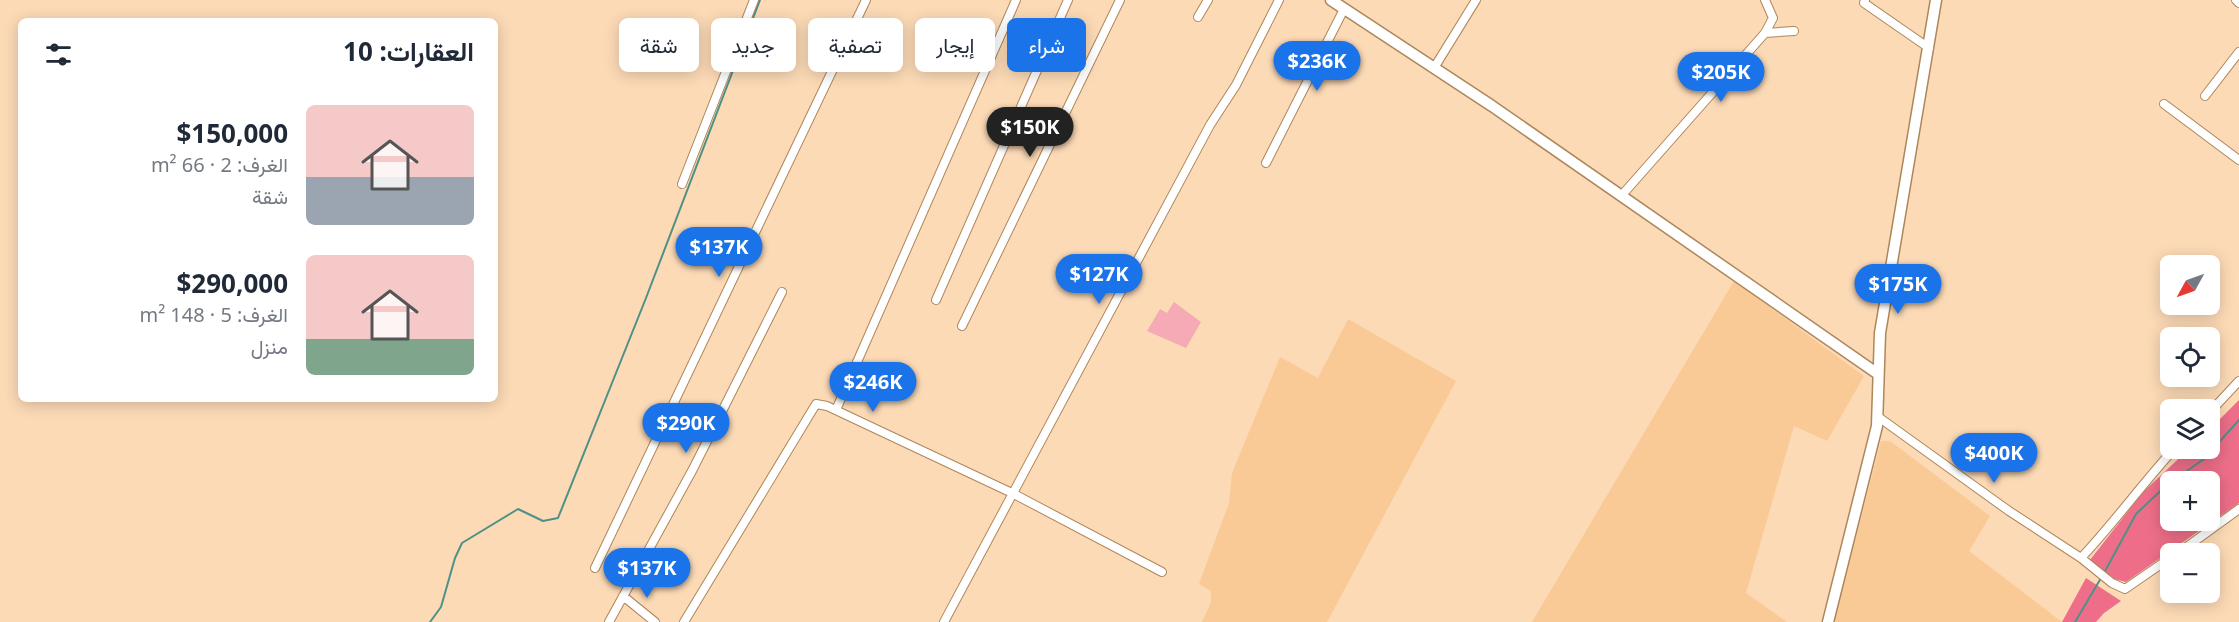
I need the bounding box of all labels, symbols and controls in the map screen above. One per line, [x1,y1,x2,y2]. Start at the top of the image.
chip: شقة [619,18,699,72]
chip: جديد [711,18,796,72]
chip: تصفية [808,18,903,72]
chip: إيجار [915,18,995,72]
chip: شراء [1007,18,1086,72]
text: العقارات: 10 [343,33,474,69]
icon: filters [42,38,75,71]
pin: $236K [1275,41,1359,92]
text: $236K [1287,47,1347,74]
pin: $205K [1679,52,1763,103]
text: $205K [1691,58,1751,85]
pin: $150K [988,107,1072,158]
text: $150K [1000,113,1060,140]
text: $150,000 [176,115,288,151]
icon: home [354,129,426,201]
text: الغرف: 2 · 66 m² [151,151,288,178]
text: شقة [252,183,288,210]
pin: $137K [677,227,761,278]
text: $137K [689,233,749,260]
pin: $127K [1057,254,1141,305]
north arrow [2160,255,2220,315]
map controls [2160,255,2220,603]
text: $127K [1069,260,1129,287]
pin: $175K [1856,264,1940,315]
text: $290,000 [176,265,288,301]
text: $175K [1868,270,1928,297]
icon: home [354,279,426,351]
text: الغرف: 5 · 148 m² [139,301,288,328]
button: locate [2160,327,2220,387]
text: منزل [251,333,288,360]
pin: $246K [831,362,915,413]
text: $246K [843,368,903,395]
button: layers [2160,399,2220,459]
pin: $290K [644,403,728,454]
text: $290K [656,409,716,436]
pin: $400K [1952,433,2036,484]
text: $400K [1964,439,2024,466]
button: + [2160,471,2220,531]
button: − [2160,543,2220,603]
pin: $137K [605,548,689,599]
text: $137K [617,554,677,581]

